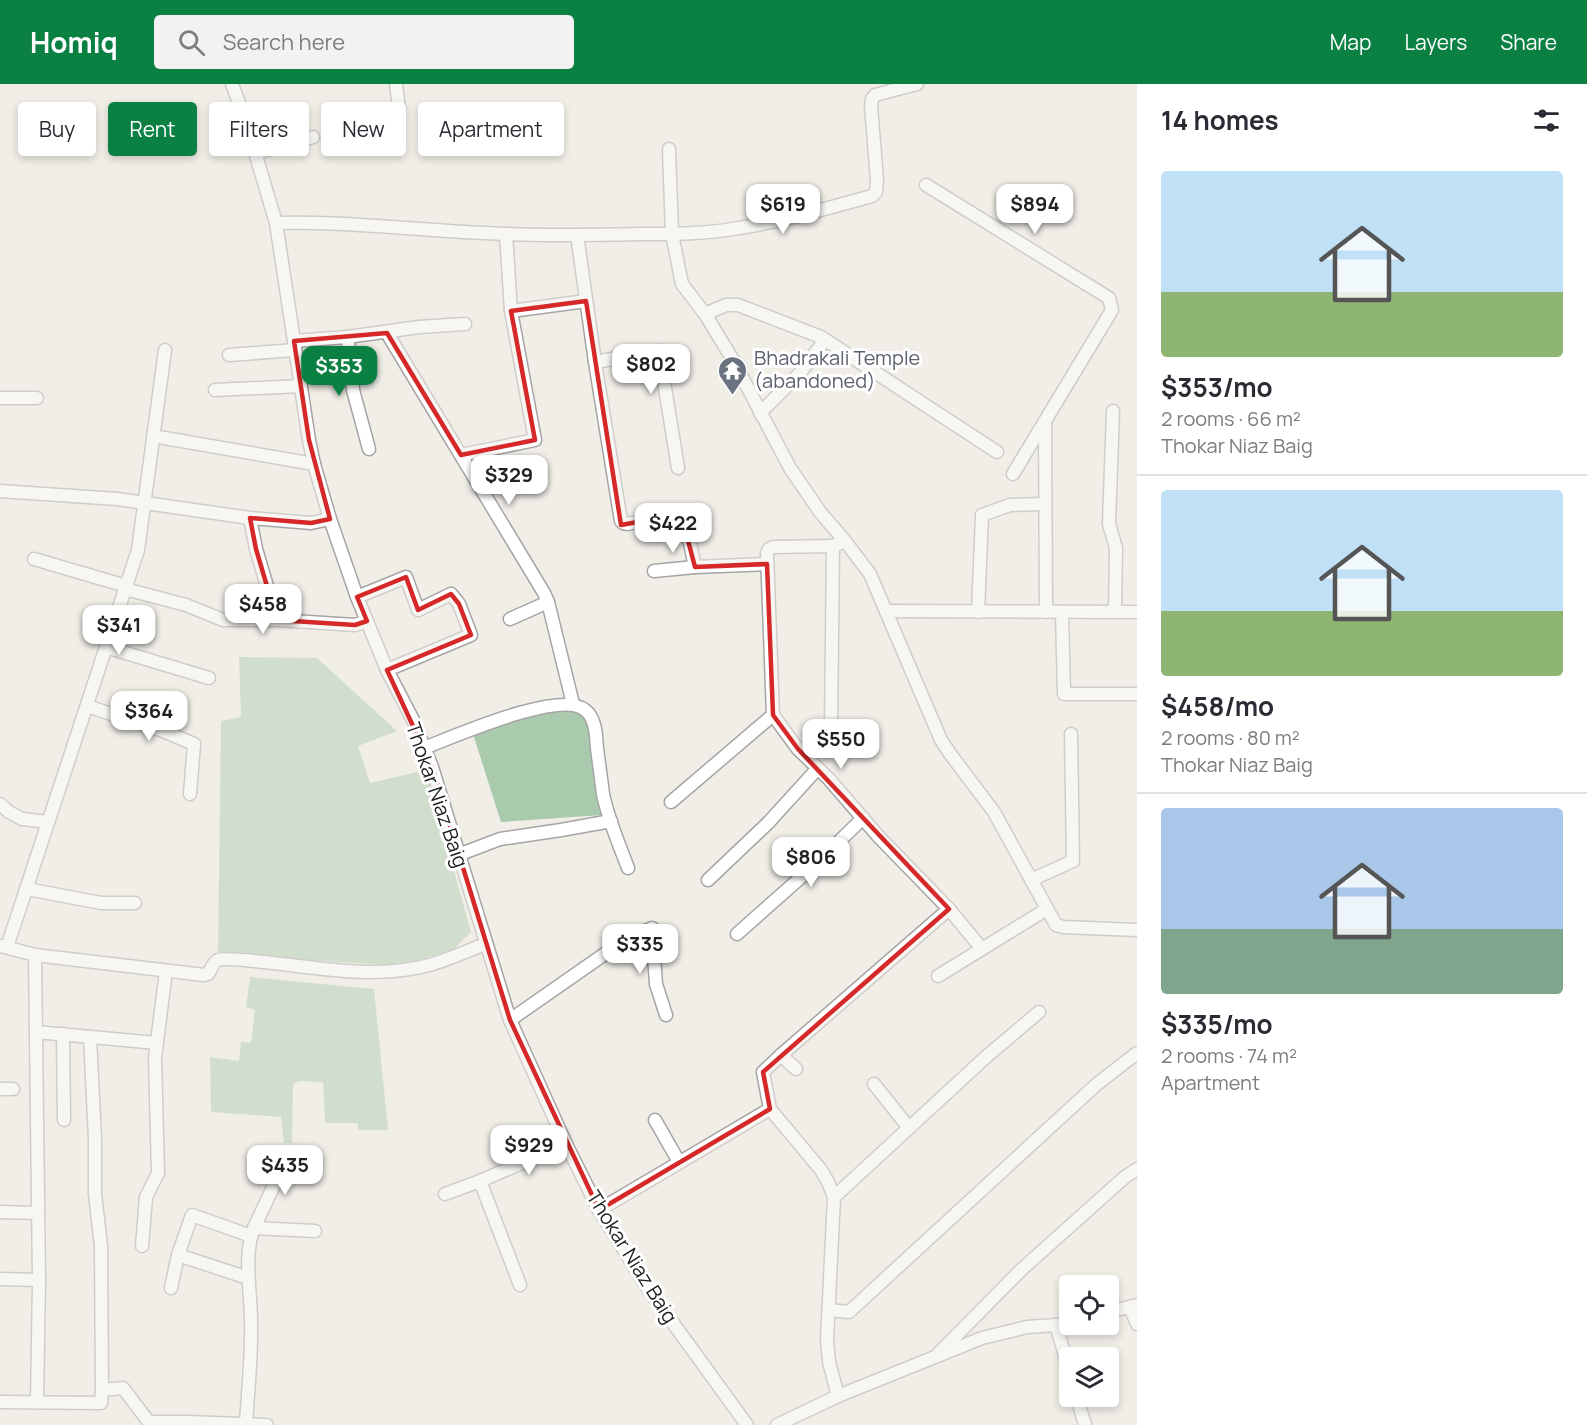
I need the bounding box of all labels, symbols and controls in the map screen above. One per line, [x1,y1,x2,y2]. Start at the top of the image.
search box [154,15,574,69]
text: Homiq [30,23,118,61]
icon: search [175,26,208,59]
text: Search here [223,27,345,57]
text: Map [1330,28,1371,56]
text: Layers [1404,28,1467,56]
text: Share [1500,28,1557,56]
chip: Buy [18,102,96,156]
chip: Rent [108,102,197,156]
chip: Filters [209,102,309,156]
chip: New [321,102,406,156]
chip: Apartment [418,102,564,156]
text: 14 homes [1161,102,1279,138]
icon: filters [1530,104,1563,137]
pin: $619 [747,184,819,235]
pin: $894 [999,184,1071,235]
text: $619 [760,190,806,217]
text: $894 [1010,190,1060,217]
icon: home [1308,210,1416,318]
pin: $802 [615,344,687,395]
place label: Bhadrakali Temple (abandoned) [754,344,920,394]
pin: $353 [303,346,375,397]
text: $802 [626,350,676,377]
text: $353 [315,352,363,379]
temple icon: Bhadrakali Temple (abandoned) [717,354,749,396]
text: $353/mo [1161,369,1273,405]
text: 2 rooms · 66 m² [1161,405,1301,432]
text: Thokar Niaz Baig [1161,432,1313,459]
pin: $329 [473,455,545,506]
text: $329 [485,461,533,488]
pin: $422 [637,503,709,554]
text: $422 [649,509,697,536]
icon: home [1308,529,1416,637]
pin: $458 [227,584,299,635]
text: $458 [239,590,287,617]
pin: $341 [83,605,155,656]
text: $341 [96,611,142,638]
text: $458/mo [1161,688,1274,724]
pin: $364 [113,691,185,742]
text: $364 [125,697,173,724]
street label: Thokar Niaz Baig [400,719,475,871]
pin: $550 [805,719,877,770]
text: 2 rooms · 80 m² [1161,724,1300,751]
text: $550 [816,725,866,752]
text: Thokar Niaz Baig [1161,751,1313,778]
pin: $806 [775,837,847,888]
text: $806 [786,843,836,870]
icon: home [1308,847,1416,955]
pin: $335 [604,924,676,975]
text: $335 [616,930,664,957]
text: $335/mo [1161,1006,1273,1042]
text: 2 rooms · 74 m² [1161,1042,1297,1069]
text: Apartment [1161,1069,1260,1096]
pin: $929 [493,1125,565,1176]
text: $929 [504,1131,554,1158]
pin: $435 [249,1145,321,1196]
text: $435 [261,1151,309,1178]
street label: Thokar Niaz Baig [581,1185,684,1328]
map controls [1059,1275,1119,1407]
button: locate [1059,1275,1119,1335]
button: layers [1059,1347,1119,1407]

